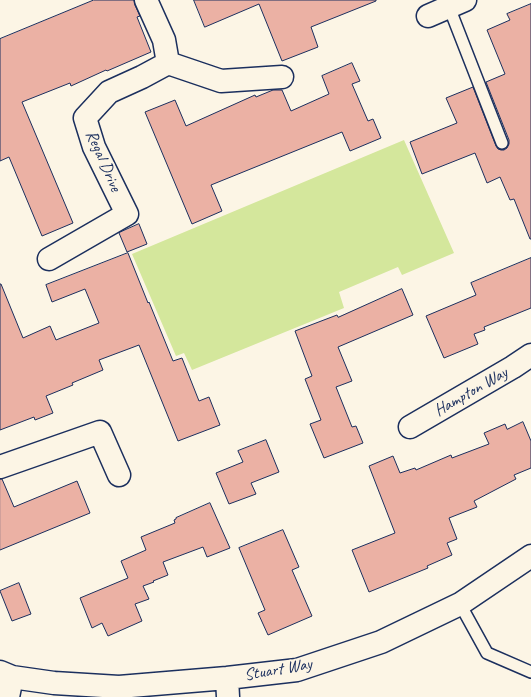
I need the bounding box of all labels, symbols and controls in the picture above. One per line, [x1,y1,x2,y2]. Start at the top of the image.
street label: Regal Drive [80,127,126,195]
street label: Hampton Way [431,363,511,421]
street label: Stuart Way [243,654,313,686]

